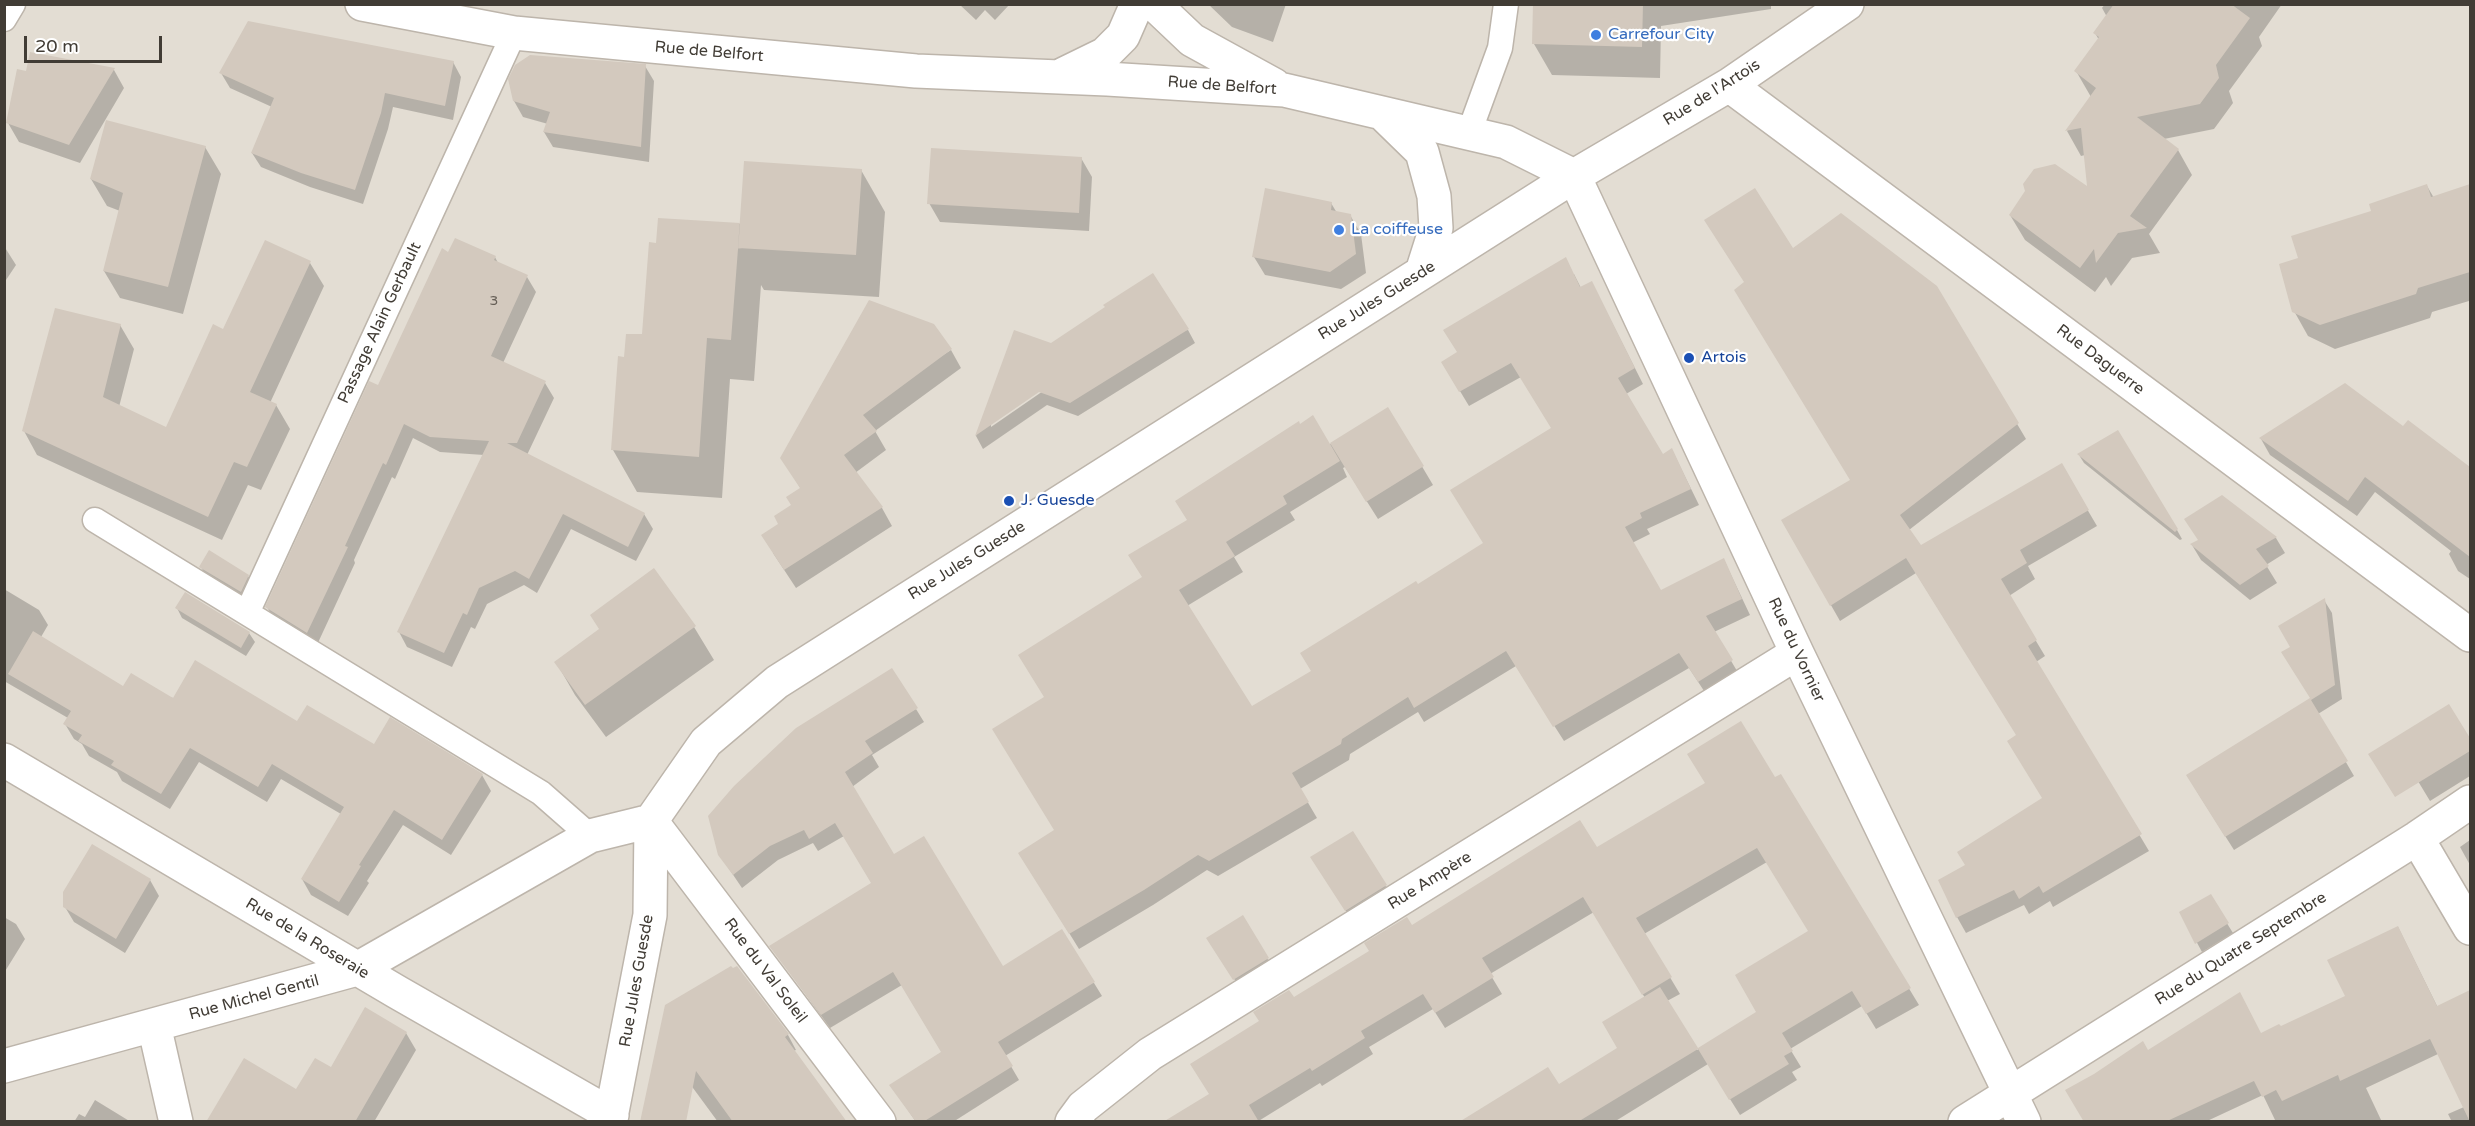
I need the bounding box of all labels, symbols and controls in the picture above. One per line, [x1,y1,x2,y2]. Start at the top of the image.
scale bar [27,24,165,62]
place label: Carrefour City [1608,25,1714,45]
marker: Carrefour City [1589,28,1603,42]
text: 20 m [35,35,79,57]
street label: Rue de Belfort [654,38,764,66]
street label: Rue de l'Artois [1660,56,1764,130]
street label: Rue de Belfort [1167,73,1277,99]
place label: La coiffeuse [1351,220,1443,240]
marker: La coiffeuse [1332,223,1346,237]
street label: Passage Alain Gerbault [334,239,426,407]
street label: Rue Jules Guesde [1315,257,1439,345]
house number: 3 [490,293,498,309]
street label: Rue Daguerre [2052,321,2148,399]
place label: Artois [1701,348,1746,368]
marker: Artois [1682,351,1696,365]
place label: J. Guesde [1021,491,1095,511]
marker: J. Guesde [1002,494,1016,508]
street label: Rue Jules Guesde [905,517,1029,605]
street label: Rue du Vornier [1763,595,1829,705]
street label: Rue Ampère [1385,848,1475,914]
street label: Rue du Quatre Septembre [2152,888,2330,1010]
street label: Rue de la Roseraie [242,895,372,983]
street label: Rue Jules Guesde [616,913,658,1049]
street label: Rue du Val Soleil [719,915,811,1027]
street label: Rue Michel Gentil [187,971,321,1025]

